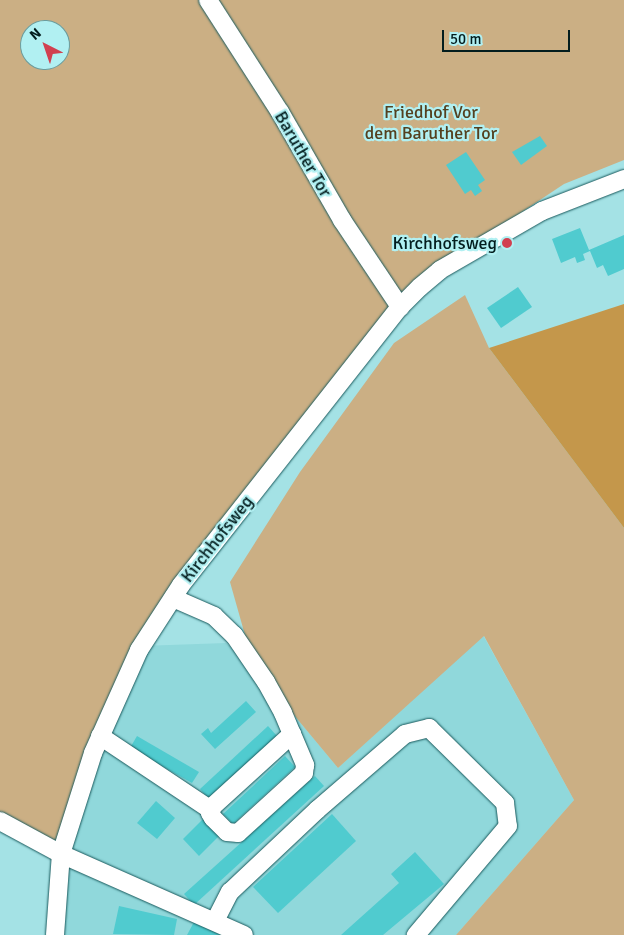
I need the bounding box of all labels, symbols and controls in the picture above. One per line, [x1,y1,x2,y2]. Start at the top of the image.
north arrow [20,20,70,70]
scale bar [444,20,572,52]
text: N [26,24,45,44]
text: 50 m [450,30,481,48]
park label: Friedhof Vor dem Baruther Tor [365,102,497,144]
street label: Baruther Tor [270,107,336,201]
place label: Kirchhofsweg [393,232,497,254]
marker: Kirchhofsweg [501,237,513,249]
street label: Kirchhofsweg [176,491,258,587]

